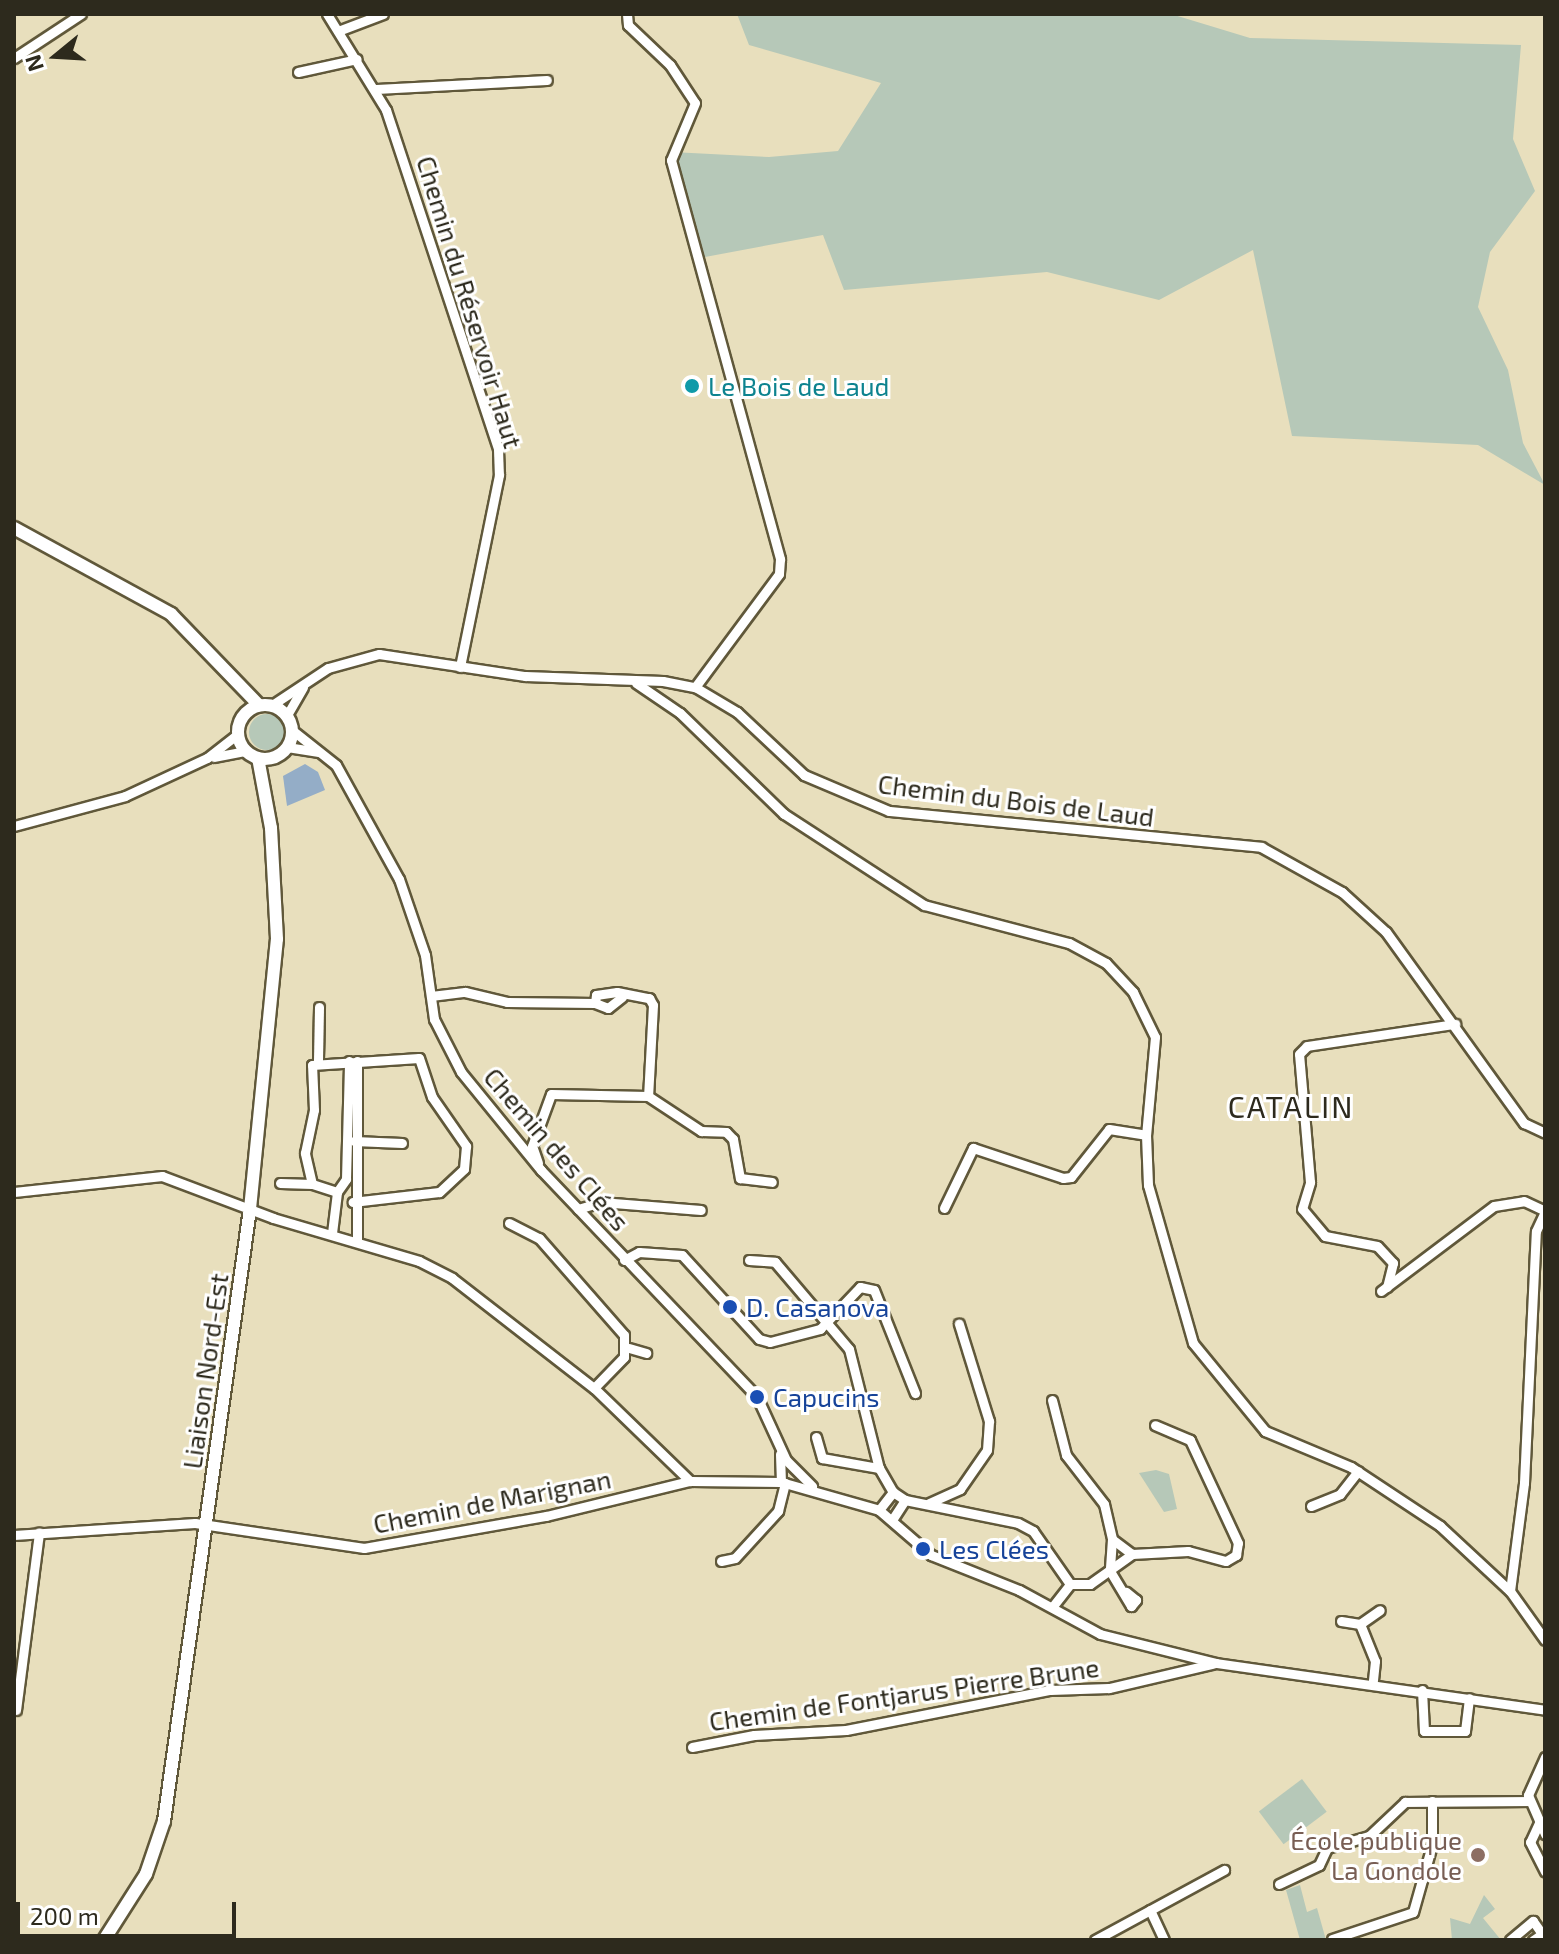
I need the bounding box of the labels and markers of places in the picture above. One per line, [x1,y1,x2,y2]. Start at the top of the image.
place label: Le Bois de Laud [708,370,889,402]
marker: Le Bois de Laud [683,377,701,395]
place label: D. Casanova [746,1291,889,1323]
marker: D. Casanova [721,1298,739,1316]
place label: Capucins [773,1381,879,1413]
marker: Capucins [748,1388,766,1406]
place label: Les Clées [939,1533,1049,1565]
marker: Les Clées [914,1540,932,1558]
place label: École publique La Gondole [1290,1824,1462,1886]
marker: École publique La Gondole [1469,1846,1487,1864]

